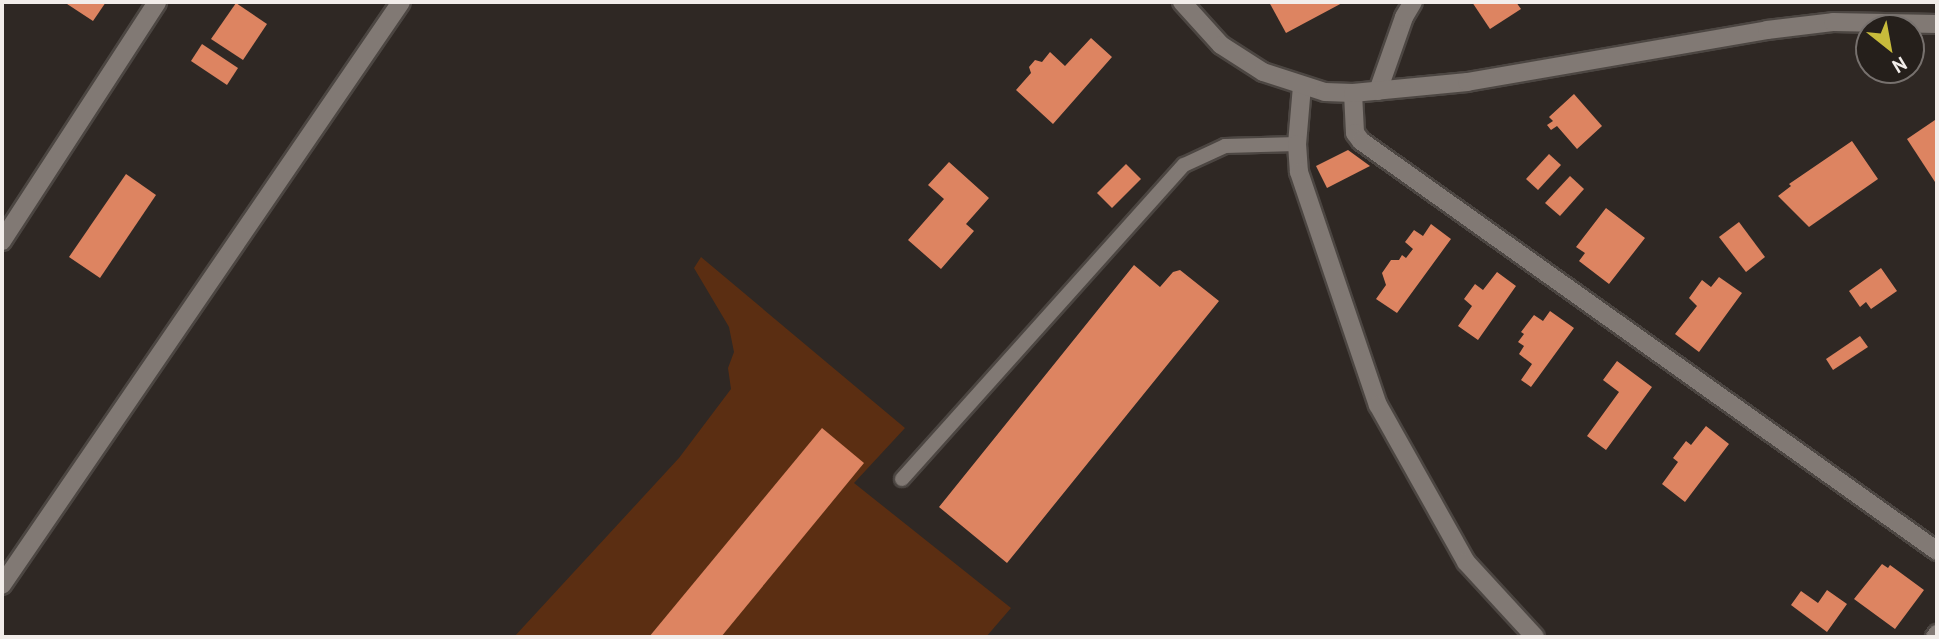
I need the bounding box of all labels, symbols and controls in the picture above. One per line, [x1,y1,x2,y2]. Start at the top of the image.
north arrow [1855,14,1925,84]
text: N [1888,52,1911,79]

